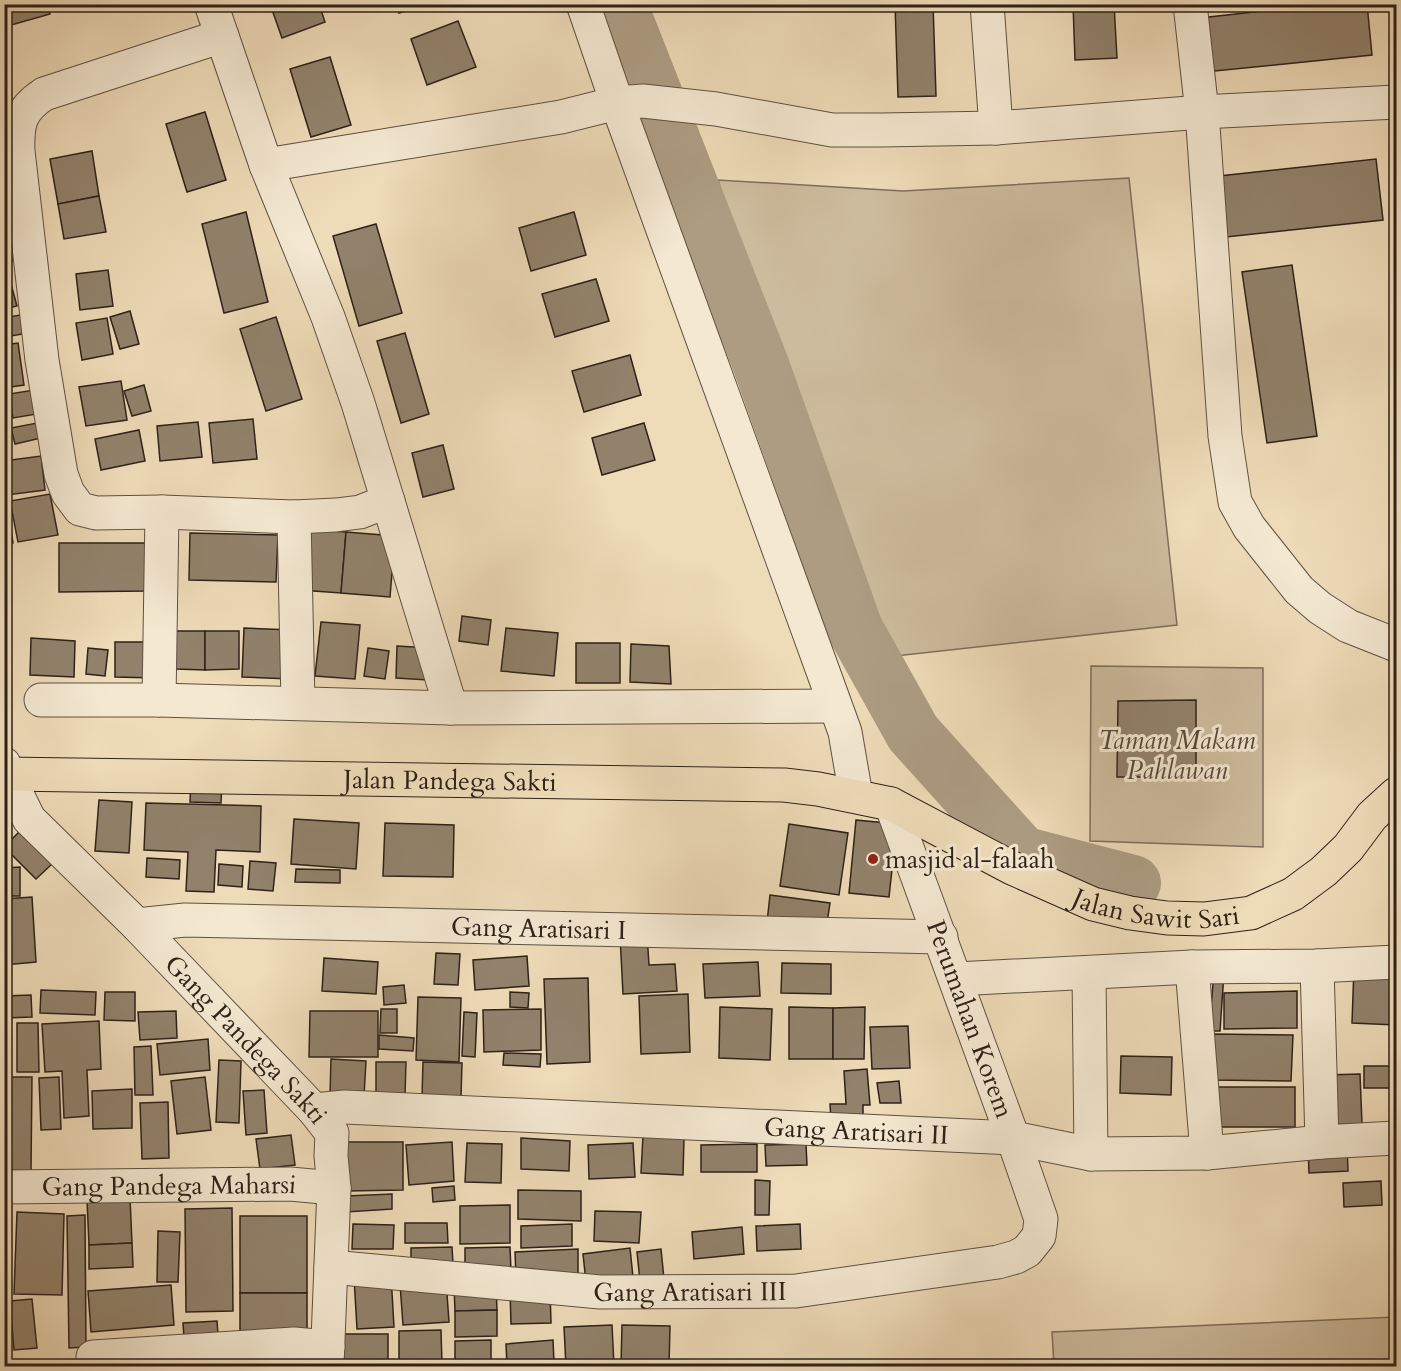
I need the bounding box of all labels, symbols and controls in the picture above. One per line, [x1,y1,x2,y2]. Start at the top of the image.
park label: Taman Makam Pahlawan [1098,723,1256,788]
street label: Jalan Pandega Sakti [339,761,557,799]
place label: masjid al-falaah [885,842,1054,877]
marker: masjid al-falaah [866,852,880,866]
street label: Jalan Sawit Sari [1063,878,1241,937]
street label: Gang Aratisari I [450,908,627,947]
street label: Perumahan Korem [918,915,1022,1123]
street label: Gang Pandega Sakti [157,947,336,1131]
street label: Gang Aratisari II [763,1109,949,1152]
street label: Gang Pandega Maharsi [41,1166,298,1204]
street label: Gang Aratisari III [593,1274,787,1310]

